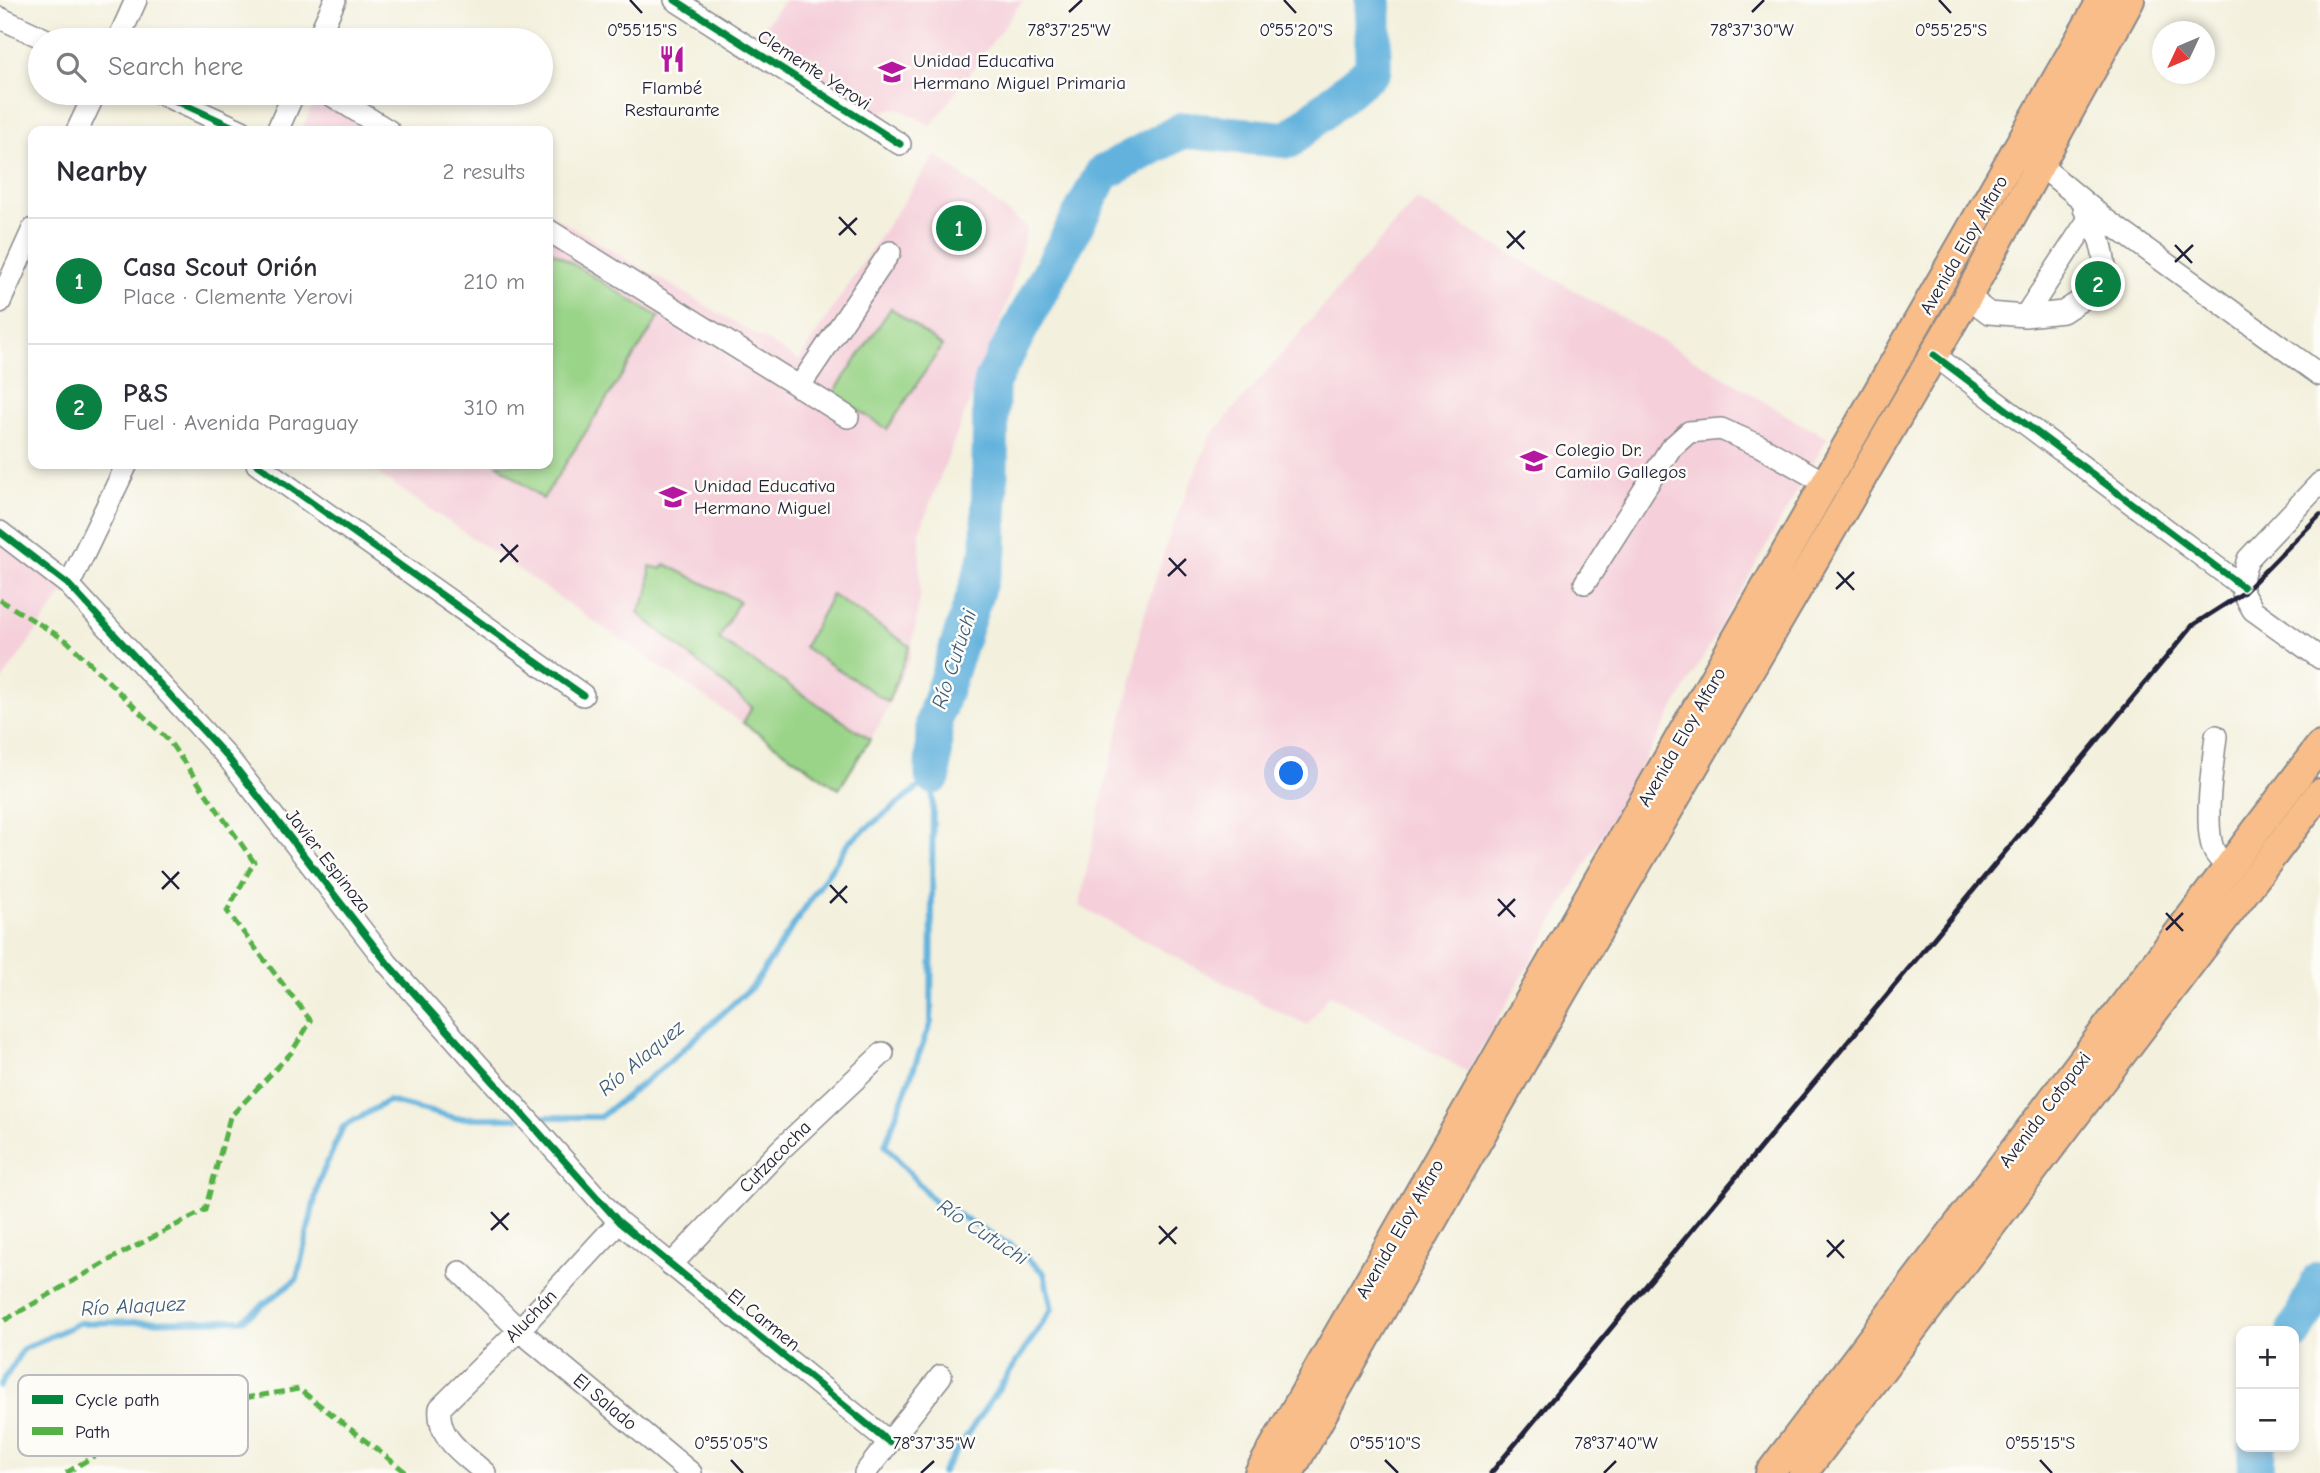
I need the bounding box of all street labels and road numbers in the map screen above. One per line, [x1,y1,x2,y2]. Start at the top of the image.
street label: Clemente Yerovi [753,25,875,115]
street label: Avenida Eloy Alfaro [1915,172,2013,318]
street label: Avenida Eloy Alfaro [1633,664,1731,810]
street label: Javier Espinoza [281,805,375,917]
street label: Avenida Cotopaxi [1994,1048,2096,1172]
street label: Cutzacocha [734,1116,816,1198]
street label: Avenida Eloy Alfaro [1351,1156,1449,1302]
street label: El Carmen [723,1284,805,1356]
street label: Aluchán [501,1285,561,1347]
street label: El Salado [569,1369,641,1435]

